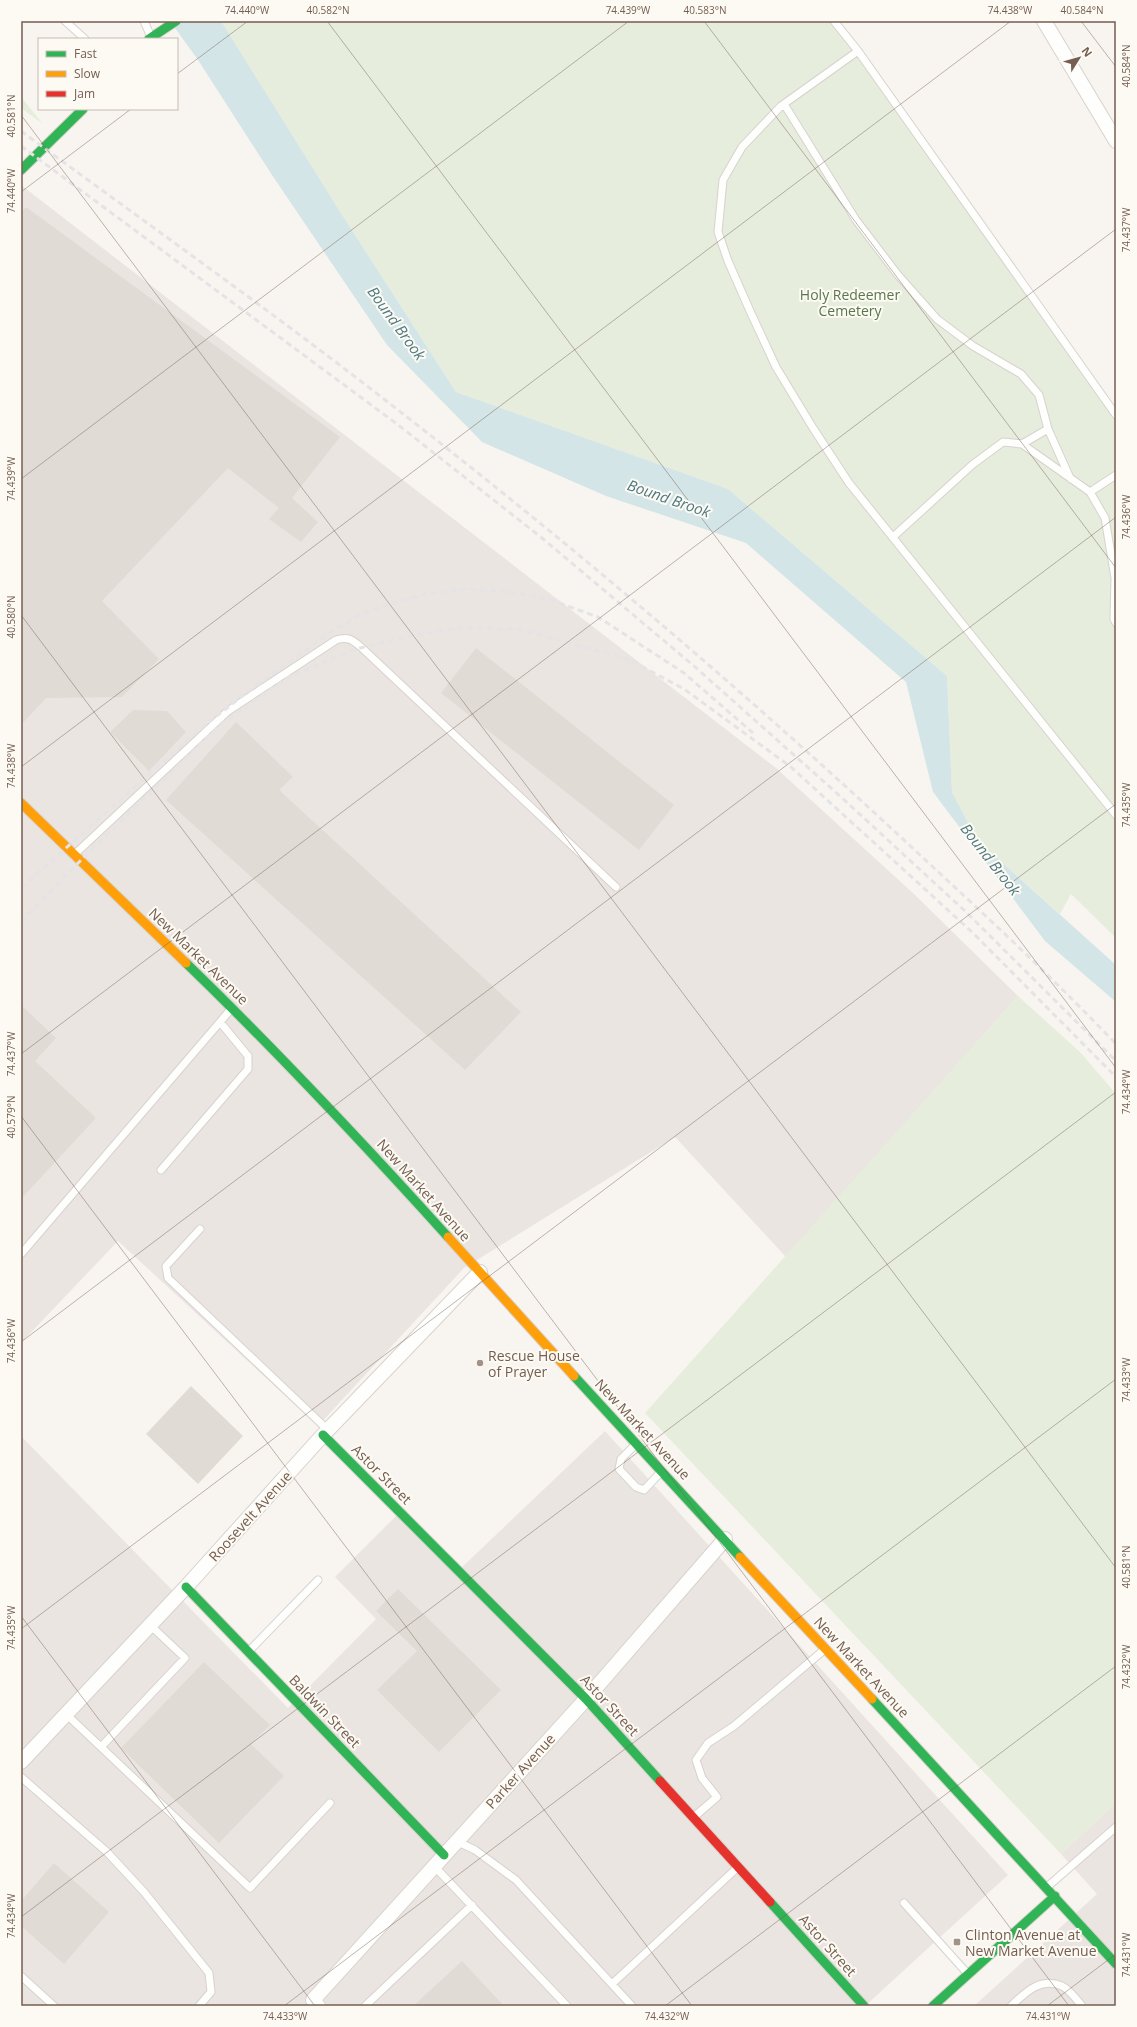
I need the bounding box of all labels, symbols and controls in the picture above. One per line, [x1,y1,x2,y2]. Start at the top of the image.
text: 74.440°W [225,3,270,17]
text: 40.582°N [306,3,350,17]
text: 74.439°W [606,3,651,17]
text: 40.583°N [683,3,727,17]
text: 74.438°W [988,3,1033,17]
text: 40.584°N [1060,3,1104,17]
legend [38,38,178,110]
north arrow [1059,38,1099,78]
text: N [1079,44,1096,60]
text: 40.584°N [1119,44,1133,88]
text: Fast [74,45,97,62]
text: Slow [74,65,101,82]
text: Jam [73,85,95,102]
text: 40.581°N [4,94,18,138]
text: 74.440°W [4,168,18,213]
text: 74.437°W [1119,207,1133,252]
water label: Bound Brook [364,282,431,364]
park label: Holy Redeemer Cemetery [800,285,900,320]
text: 74.439°W [4,456,18,501]
water label: Bound Brook [625,474,714,522]
text: 74.436°W [1119,494,1133,539]
text: 40.580°N [4,595,18,639]
text: 74.438°W [4,743,18,788]
text: 74.435°W [1119,782,1133,827]
water label: Bound Brook [957,819,1026,900]
street label: New Market Avenue [145,903,253,1009]
text: 74.437°W [4,1031,18,1076]
text: 74.434°W [1119,1069,1133,1114]
text: 40.579°N [4,1095,18,1139]
street label: New Market Avenue [373,1135,475,1245]
text: 74.436°W [4,1318,18,1363]
place label: Rescue House of Prayer [488,1346,580,1381]
text: 74.433°W [1119,1357,1133,1402]
marker: Rescue House of Prayer [475,1358,485,1368]
street label: New Market Avenue [591,1374,695,1484]
street label: Astor Street [348,1440,416,1508]
street label: Roosevelt Avenue [204,1467,296,1565]
text: 40.581°N [1119,1545,1133,1589]
text: 74.435°W [4,1605,18,1650]
street label: New Market Avenue [810,1612,914,1722]
text: 74.432°W [1119,1644,1133,1689]
street label: Baldwin Street [285,1670,365,1752]
street label: Astor Street [577,1670,643,1740]
street label: Parker Avenue [481,1729,559,1813]
text: 74.434°W [4,1893,18,1938]
street label: Astor Street [795,1910,861,1980]
place label: Clinton Avenue at New Market Avenue [965,1925,1097,1960]
text: 74.431°W [1119,1932,1133,1977]
marker: Clinton Avenue at New Market Avenue [952,1937,962,1947]
text: 74.433°W [263,2009,308,2023]
text: 74.432°W [645,2009,690,2023]
text: 74.431°W [1026,2009,1071,2023]

